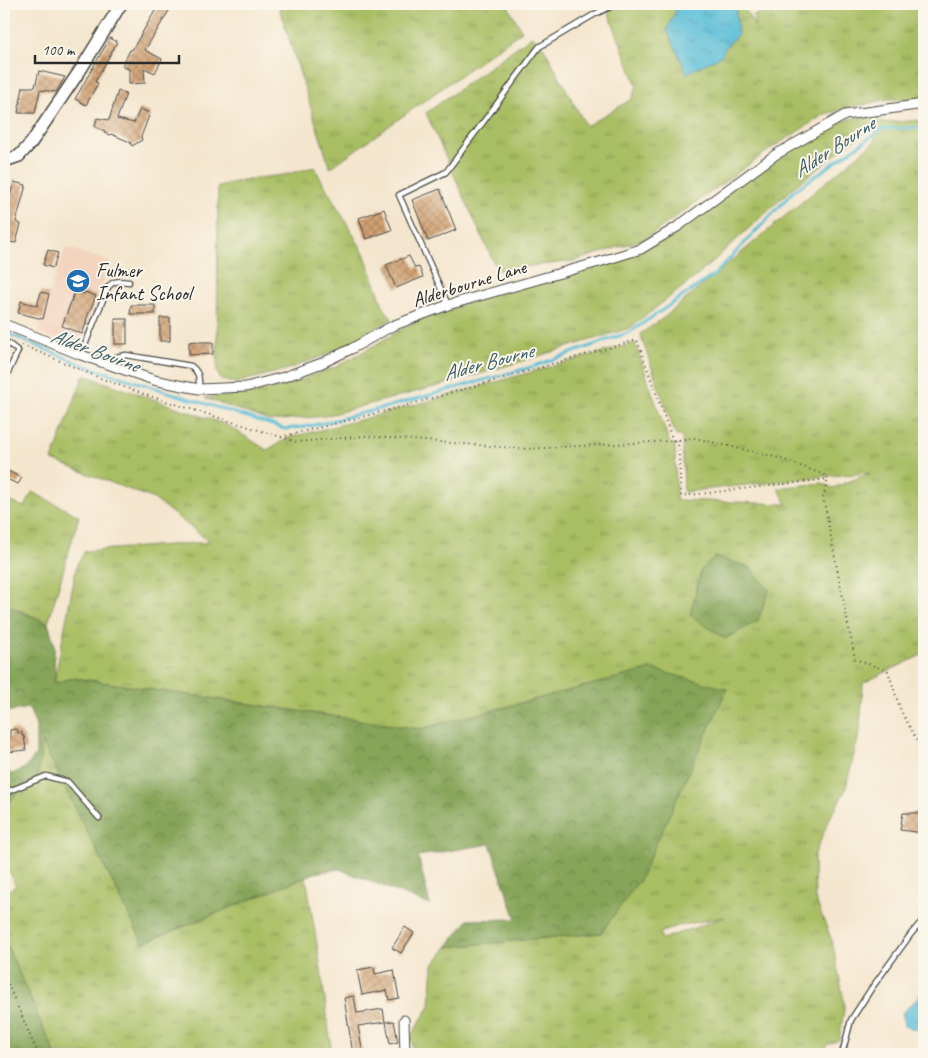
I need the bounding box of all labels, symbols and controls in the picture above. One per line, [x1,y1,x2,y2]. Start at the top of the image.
scale bar [35,32,179,64]
text: 100 m [42,41,76,60]
water label: Alder Bourne [788,109,882,183]
street label: Alderbourne Lane [409,254,531,313]
place label: Fulmer Infant School [96,258,195,306]
school or university icon: Fulmer Infant School [65,268,91,294]
water label: Alder Bourne [47,322,146,379]
water label: Alder Bourne [440,337,539,386]

